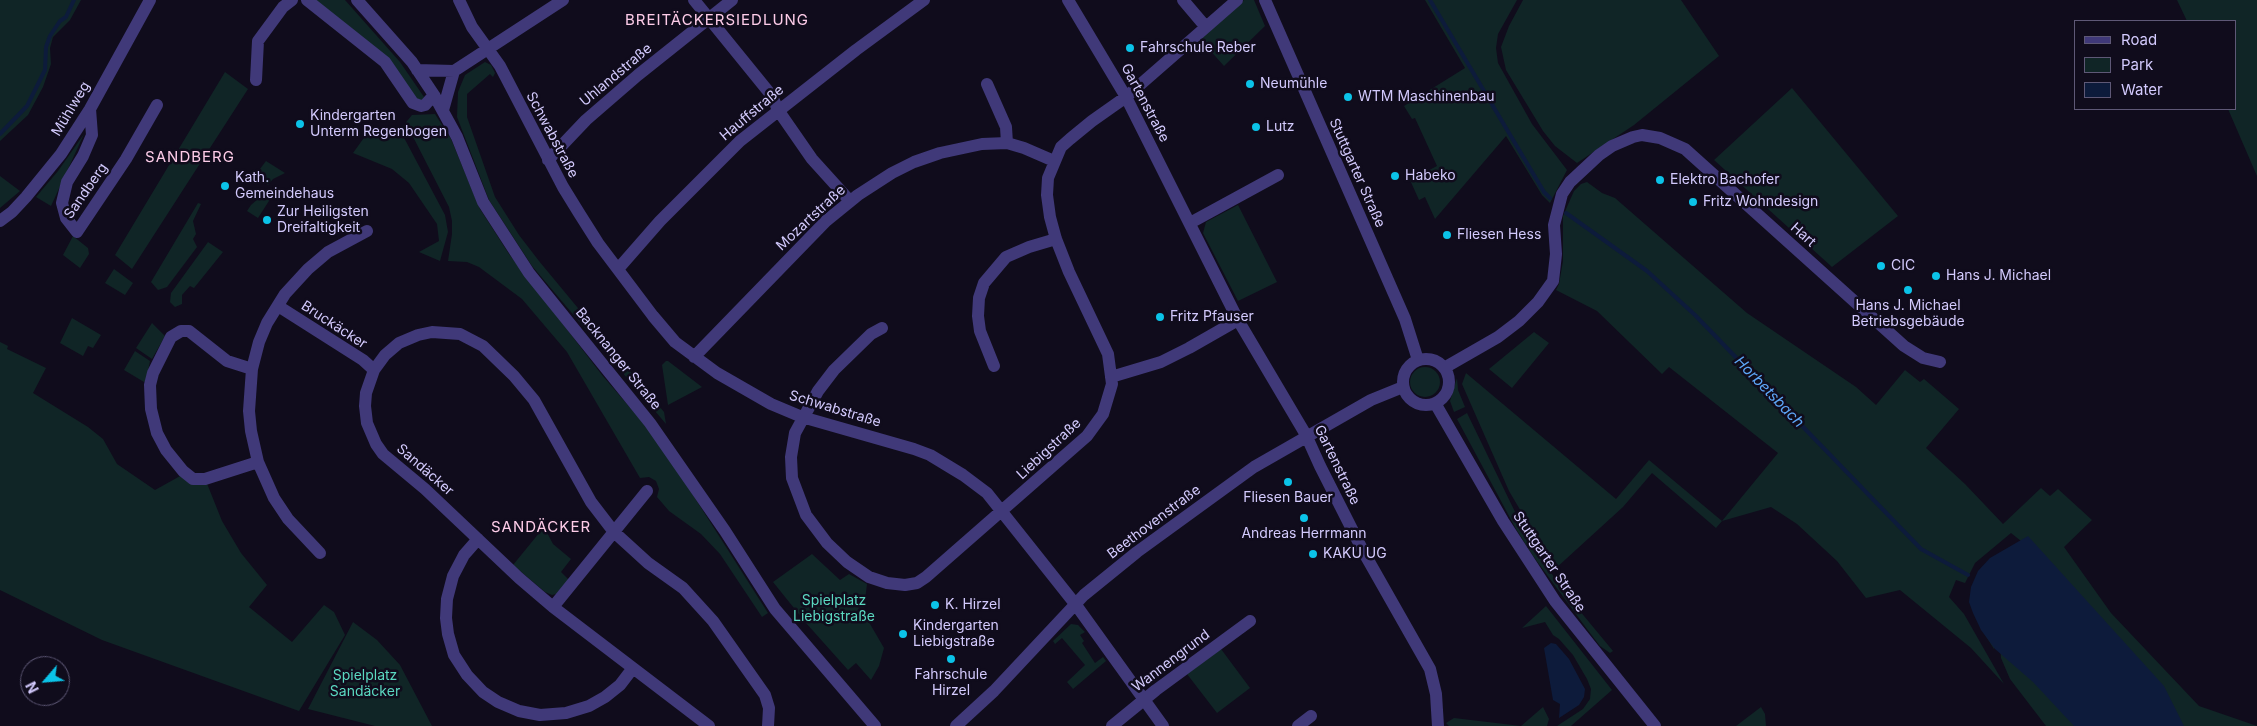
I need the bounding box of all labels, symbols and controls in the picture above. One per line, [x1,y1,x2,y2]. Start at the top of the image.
district label: BREITÄCKERSIEDLUNG [623,11,811,29]
legend [2074,20,2237,110]
text: Road [2121,30,2157,49]
street label: Uhlandstraße [577,40,655,110]
place label: Fahrschule Reber [1140,40,1256,56]
marker: Fahrschule Reber [1124,42,1136,54]
text: Park [2121,55,2153,74]
street label: Gartenstraße [1117,61,1173,145]
place label: Neumühle [1260,76,1327,92]
marker: Neumühle [1244,78,1256,90]
street label: Mühlweg [48,79,94,139]
text: Water [2121,80,2163,99]
street label: Hauffstraße [717,82,787,144]
street label: Schwabstraße [522,89,582,181]
place label: WTM Maschinenbau [1358,89,1495,105]
marker: WTM Maschinenbau [1342,91,1354,103]
place label: Kindergarten Unterm Regenbogen [310,108,447,140]
street label: Stuttgarter Straße [1325,116,1389,230]
marker: Kindergarten Unterm Regenbogen [294,118,306,130]
place label: Lutz [1266,119,1295,135]
marker: Lutz [1250,121,1262,133]
district label: SANDBERG [144,148,236,166]
street label: Sandberg [61,160,111,222]
place label: Habeko [1405,168,1456,184]
place label: Kath. Gemeindehaus [235,170,334,202]
marker: Habeko [1389,170,1401,182]
place label: Elektro Bachofer [1670,172,1779,188]
marker: Elektro Bachofer [1654,174,1666,186]
marker: Kath. Gemeindehaus [219,180,231,192]
street label: Mozartstraße [773,182,849,254]
place label: Fritz Wohndesign [1703,194,1818,210]
marker: Fritz Wohndesign [1687,196,1699,208]
place label: Zur Heiligsten Dreifaltigkeit [277,204,369,236]
marker: Zur Heiligsten Dreifaltigkeit [261,214,273,226]
street label: Hart [1787,219,1819,251]
place label: Fliesen Hess [1457,227,1541,243]
marker: Fliesen Hess [1441,229,1453,241]
place label: CIC [1891,258,1915,274]
marker: CIC [1875,260,1887,272]
place label: Hans J. Michael [1946,268,2051,284]
marker: Hans J. Michael [1930,270,1942,282]
marker: Hans J. Michael Betriebsgebäude [1902,284,1914,296]
street label: Bruckäcker [298,298,370,352]
place label: Hans J. Michael Betriebsgebäude [1851,298,1965,331]
street label: Backnanger Straße [572,305,664,413]
place label: Fritz Pfauser [1170,309,1254,325]
marker: Fritz Pfauser [1154,311,1166,323]
water label: Horbetsbach [1730,353,1808,431]
street label: Schwabstraße [787,387,883,431]
street label: Liebigstraße [1013,415,1085,483]
street label: Gartenstraße [1310,422,1364,508]
street label: Sandäcker [393,441,457,499]
marker: Fliesen Bauer [1282,476,1294,488]
street label: Beethovenstraße [1104,481,1204,563]
place label: Fliesen Bauer [1243,490,1333,506]
street label: Stuttgarter Straße [1509,508,1589,616]
marker: Andreas Herrmann [1298,512,1310,524]
district label: SANDÄCKER [490,518,592,536]
place label: Andreas Herrmann [1241,526,1367,542]
place label: KAKU UG [1323,546,1387,562]
marker: KAKU UG [1307,548,1319,560]
park label: Spielplatz Liebigstraße [793,593,875,626]
place label: K. Hirzel [945,597,1001,613]
marker: K. Hirzel [929,599,941,611]
place label: Kindergarten Liebigstraße [913,618,999,650]
street label: Wannengrund [1129,626,1213,696]
marker: Kindergarten Liebigstraße [897,628,909,640]
marker: Fahrschule Hirzel [945,653,957,665]
north arrow [20,656,70,706]
place label: Fahrschule Hirzel [915,667,987,700]
park label: Spielplatz Sandäcker [330,668,400,700]
text: N [22,679,42,696]

